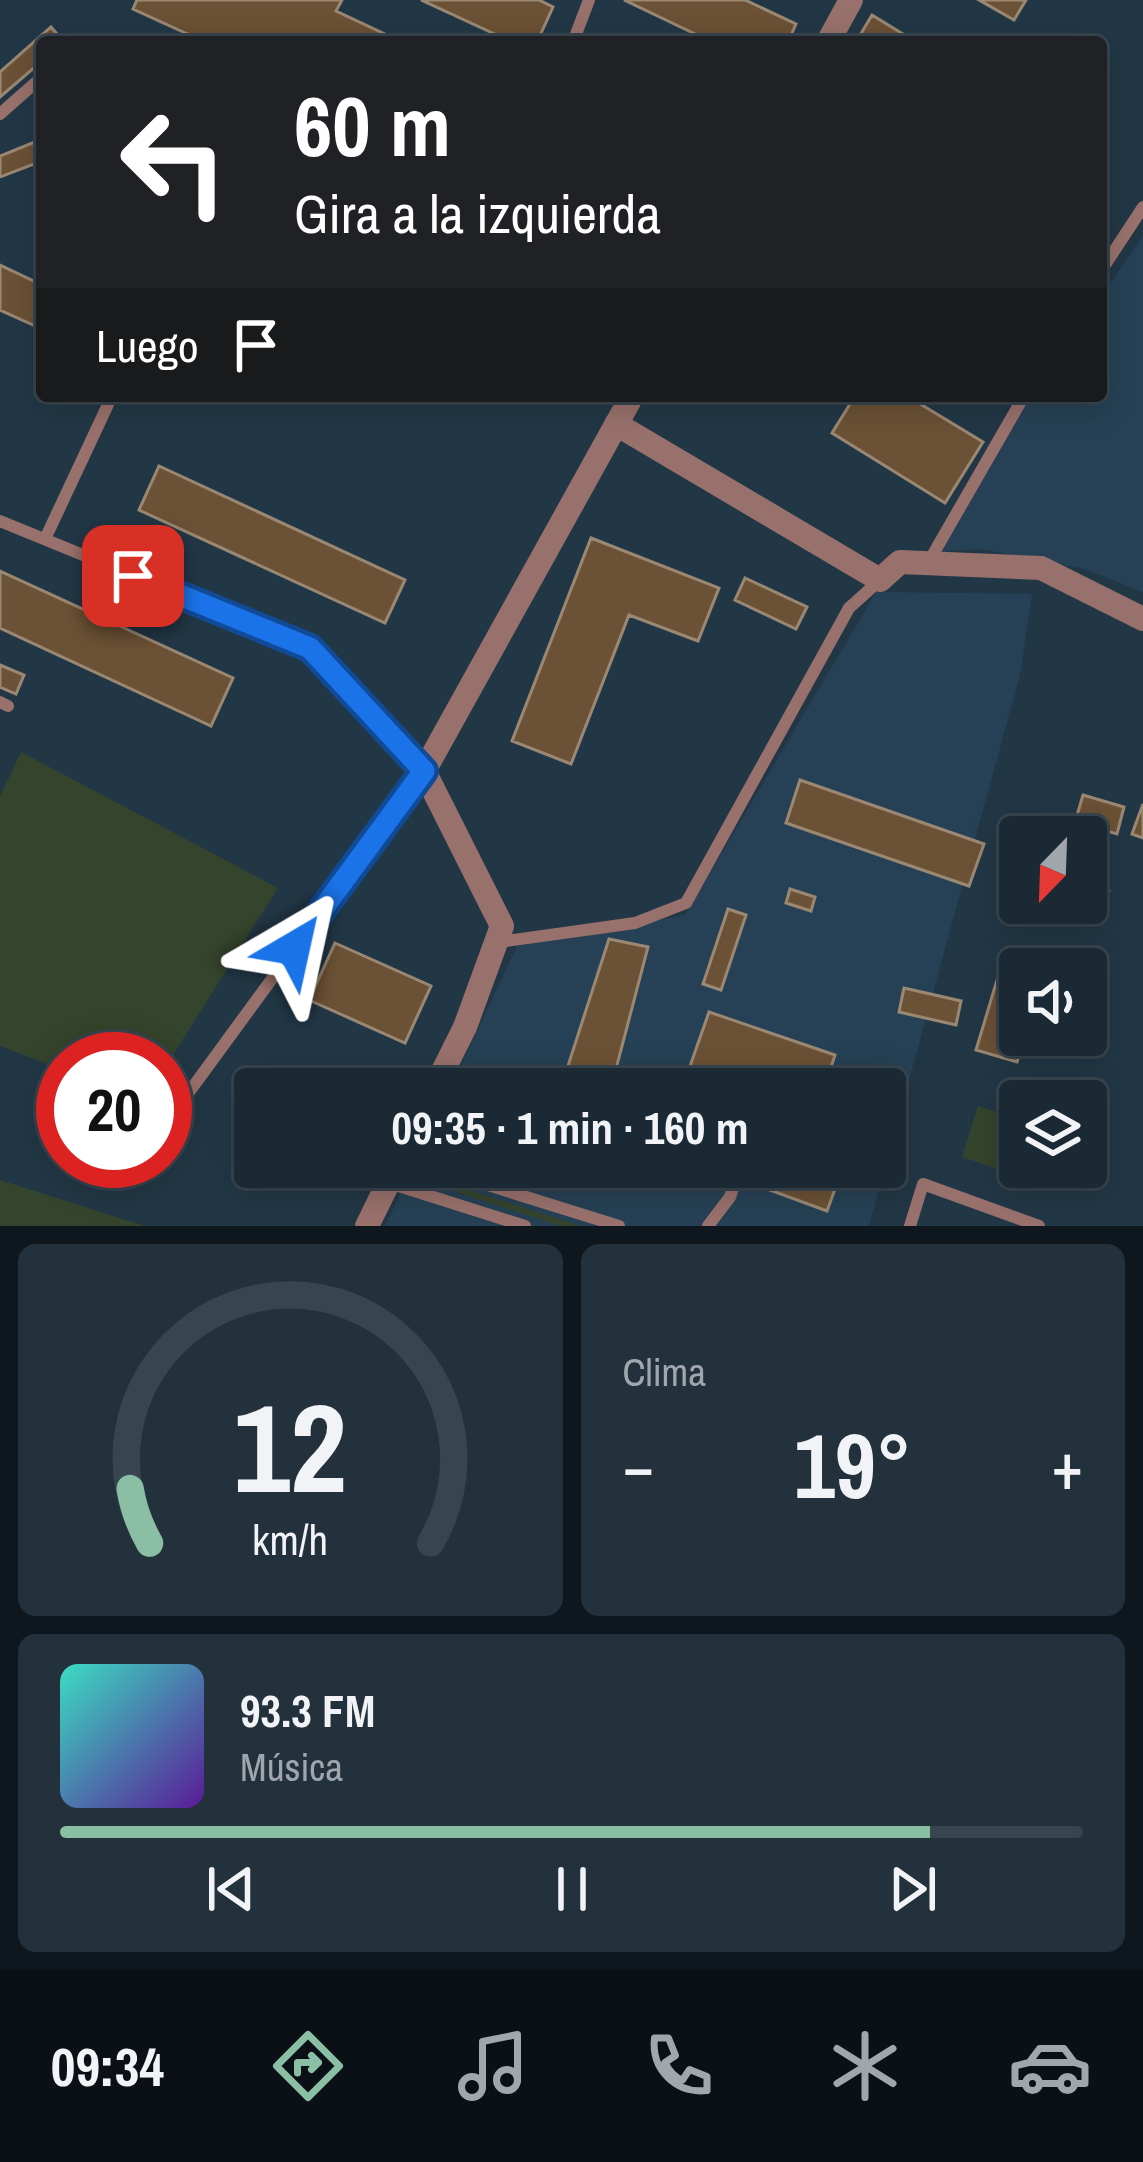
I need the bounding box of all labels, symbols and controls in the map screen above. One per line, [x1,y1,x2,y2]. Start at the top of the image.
text: 60 m [294,69,451,182]
icon: left [96,84,252,240]
text: Gira a la izquierda [294,177,661,250]
icon: arrive [223,312,289,378]
text: Luego [96,315,199,376]
pin [82,525,184,627]
icon: arrive [100,543,166,609]
north arrow [999,816,1107,924]
map controls [999,816,1107,1188]
position arrow [231,885,357,1011]
button: sound [999,948,1107,1056]
speed limit sign: 20 [36,1032,192,1188]
button: layers [999,1080,1107,1188]
text: 09:35 · 1 min · 160 m [392,1097,748,1158]
text: Clima [623,1346,706,1398]
text: 12 [233,1363,347,1531]
text: 19° [794,1405,912,1526]
text: − [623,1421,654,1510]
text: + [1051,1421,1083,1510]
text: km/h [252,1511,328,1568]
text: 93.3 FM [240,1680,375,1741]
text: Música [240,1741,343,1793]
icon: previous [198,1856,264,1922]
icon: pause [539,1856,605,1922]
icon: next [880,1856,946,1922]
icon: directions [266,2024,350,2108]
icon: music [451,2024,535,2108]
icon: phone [637,2024,721,2108]
icon: climate [823,2024,907,2108]
icon: car [1008,2024,1092,2108]
text: 09:34 [51,2030,164,2103]

